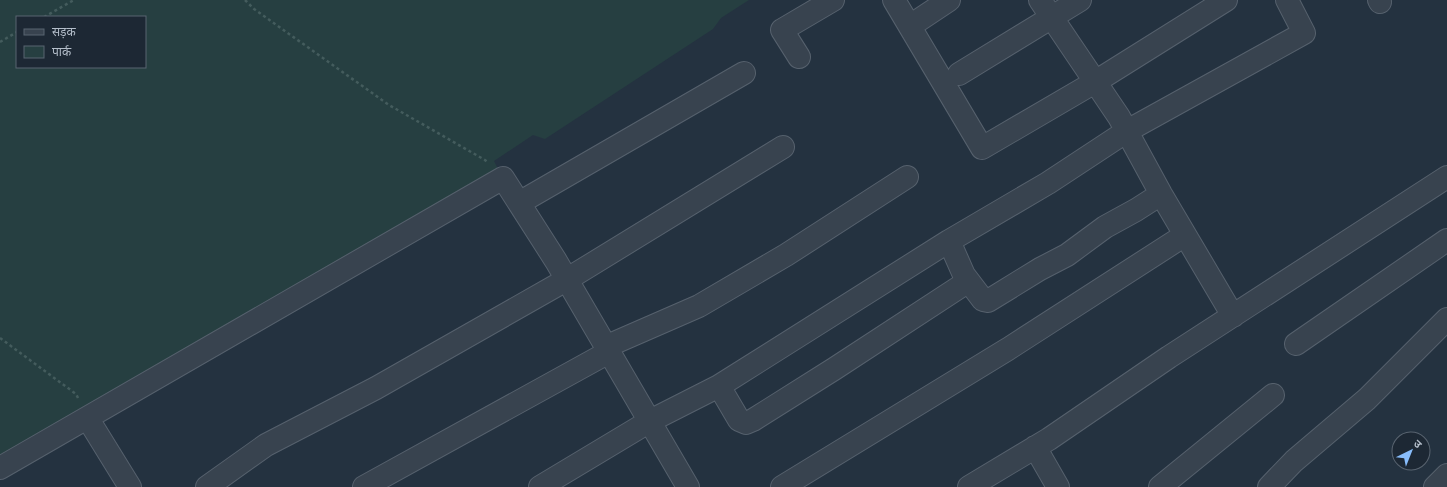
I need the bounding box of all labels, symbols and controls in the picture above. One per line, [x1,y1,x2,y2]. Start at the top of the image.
legend [16,16,146,68]
text: सड़क [52,23,77,40]
text: पार्क [52,43,72,60]
north arrow [1391,431,1431,471]
text: उ [1411,436,1426,451]

